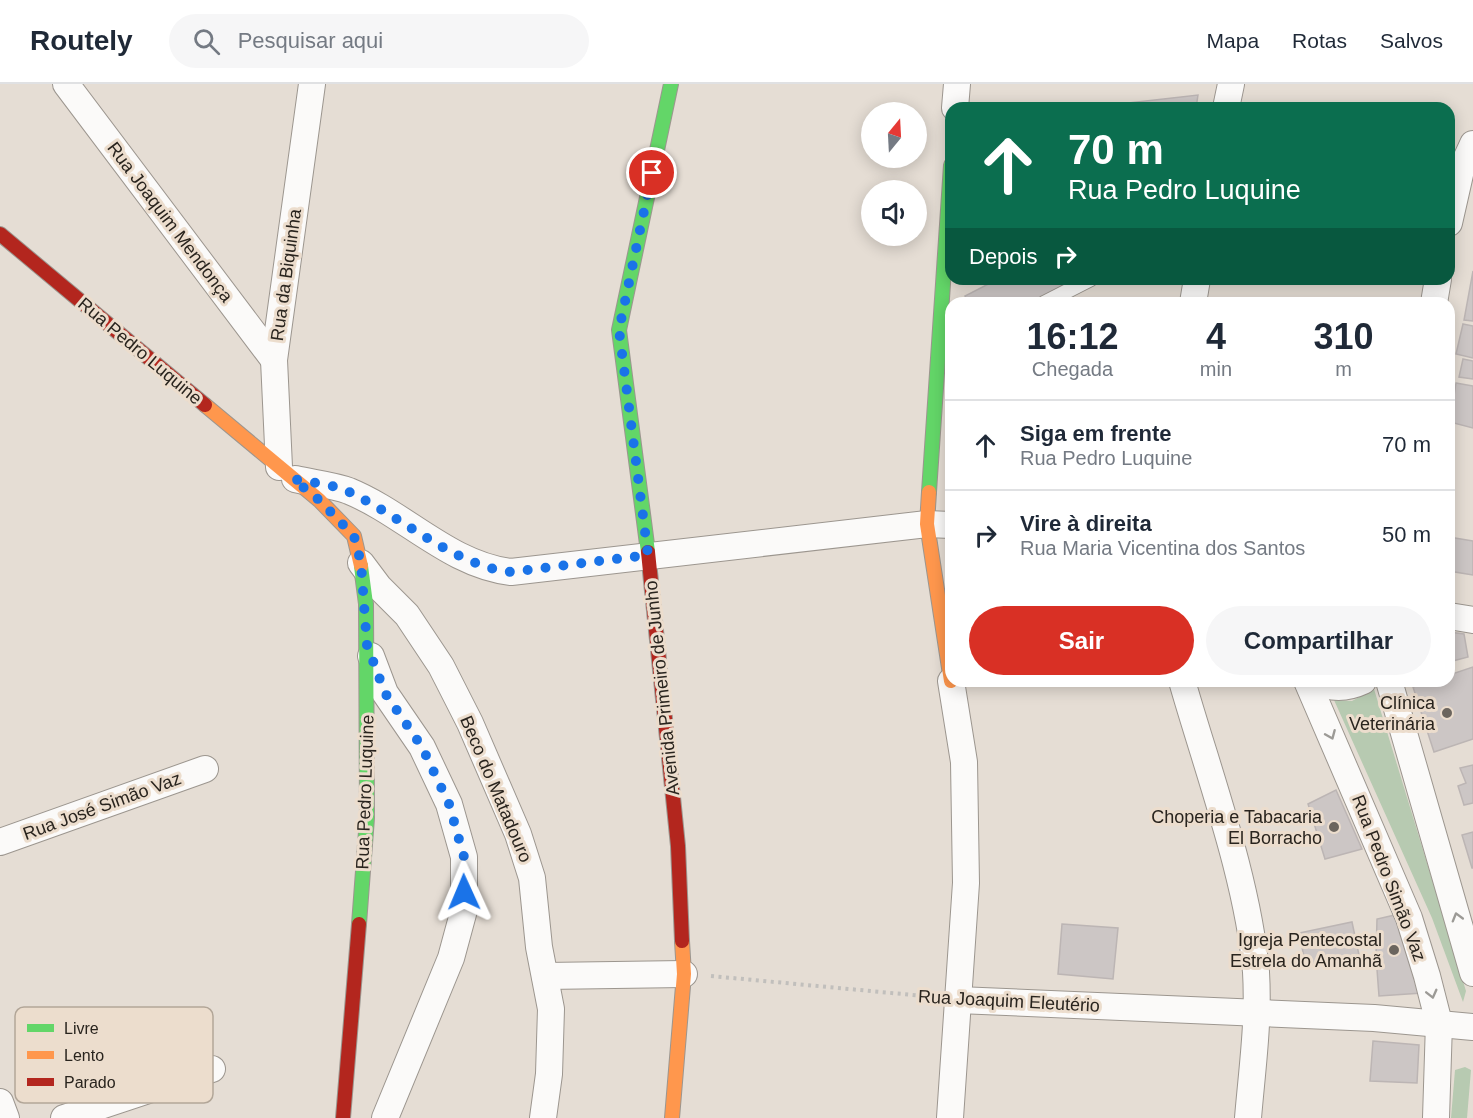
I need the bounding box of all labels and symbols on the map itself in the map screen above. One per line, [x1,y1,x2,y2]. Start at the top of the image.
north arrow [861,102,927,168]
street label: Rua Joaquim Mendonça [103,138,237,307]
pin [626,147,677,198]
street label: Rua da Biquinha [267,207,305,342]
street label: Rua Pedro Luquine [74,293,206,409]
street label: Avenida Primeiro de Junho [641,580,683,796]
place label: Clínica Veterinária [1349,693,1436,734]
marker: Clínica Veterinária [1440,706,1454,720]
street label: Beco do Matadouro [456,713,536,865]
street label: Rua Pedro Luquine [352,714,378,870]
one-way arrow [1323,728,1335,739]
street label: Rua José Simão Vaz [20,768,184,844]
street label: Rua Pedro Simão Vaz [1348,792,1430,964]
place label: Choperia e Tabacaria El Borracho [1151,807,1323,848]
marker: Choperia e Tabacaria El Borracho [1327,820,1341,834]
position arrow [432,860,496,924]
one-way arrow [1452,912,1464,923]
place label: Igreja Pentecostal Estrela do Amanhã [1230,930,1383,971]
marker: Igreja Pentecostal Estrela do Amanhã [1387,943,1401,957]
street label: Rua Joaquim Eleutério [918,986,1100,1016]
one-way arrow [1424,989,1437,999]
legend [15,1007,213,1103]
text: Livre [64,1020,99,1037]
text: Lento [64,1047,104,1064]
text: Parado [64,1074,116,1091]

